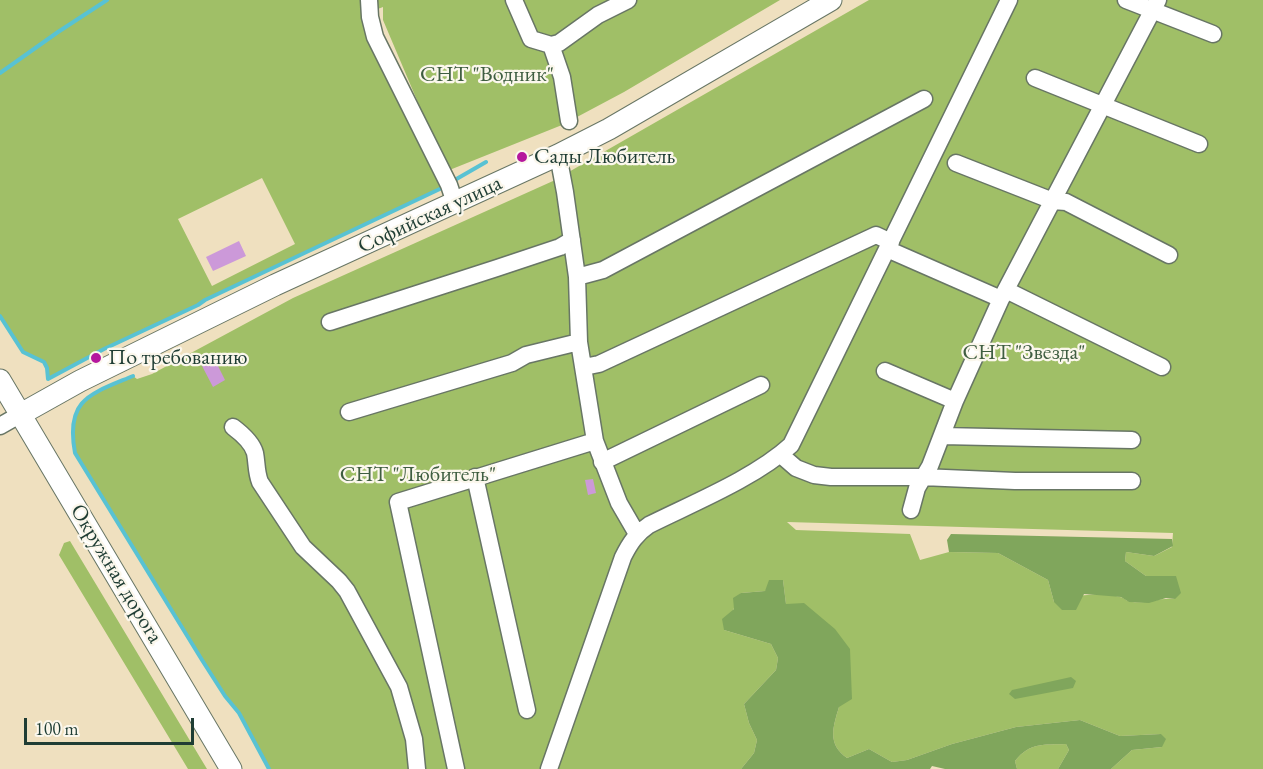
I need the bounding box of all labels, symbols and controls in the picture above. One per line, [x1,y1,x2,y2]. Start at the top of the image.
park label: СНТ "Водник" [420,62,554,88]
place label: Сады Любитель [534,144,675,170]
marker: Сады Любитель [515,150,529,164]
street label: Софийская улица [354,170,506,260]
park label: СНТ "Звезда" [962,340,1086,366]
place label: По требованию [108,345,248,371]
marker: По требованию [89,351,103,365]
park label: СНТ "Любитель" [340,462,496,488]
street label: Окружная дорога [64,500,168,648]
scale bar [27,706,196,744]
text: 100 m [35,717,79,740]

